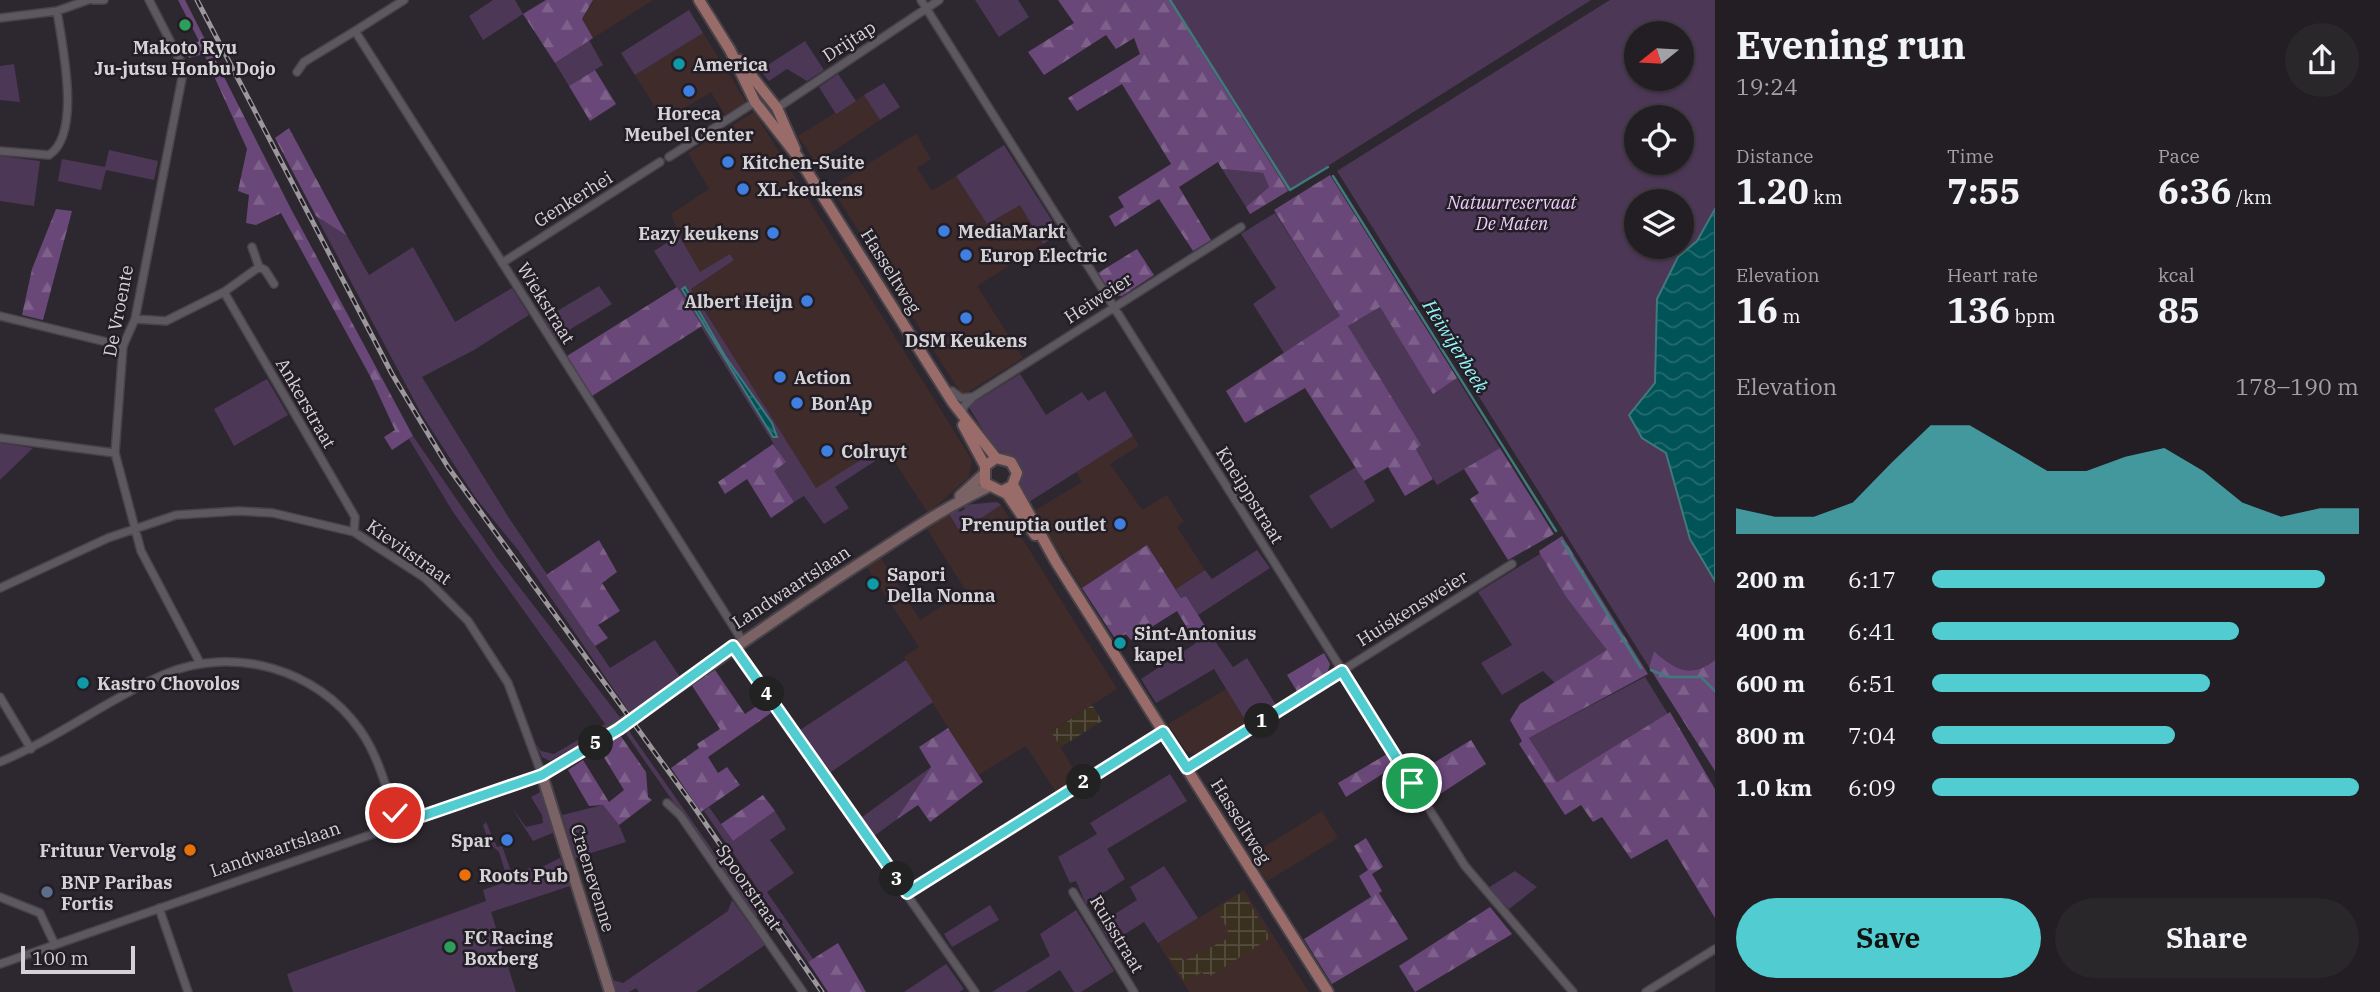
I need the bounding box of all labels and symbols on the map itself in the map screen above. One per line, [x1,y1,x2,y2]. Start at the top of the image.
street label: Drijtap [818,15,880,67]
marker: Makoto Ryu Ju-jutsu Honbu Dojo [177,17,193,33]
north arrow [1624,21,1694,91]
place label: Makoto Ryu Ju-jutsu Honbu Dojo [94,36,276,80]
place label: America [693,53,768,76]
marker: America [671,56,687,72]
marker: Horeca Meubel Center [681,83,697,99]
place label: Horeca Meubel Center [624,102,754,146]
place label: Kitchen-Suite [742,151,865,174]
marker: Kitchen-Suite [720,154,736,170]
street label: Genkerhei [529,166,617,232]
place label: XL-keukens [757,178,863,201]
marker: XL-keukens [735,181,751,197]
park label: Natuurreservaat De Maten [1446,191,1577,235]
place label: MediaMarkt [958,220,1065,243]
place label: Eazy keukens [638,222,759,245]
marker: MediaMarkt [936,223,952,239]
street label: Hasseltweg [856,224,926,318]
marker: Eazy keukens [765,225,781,241]
place label: Europ Electric [980,244,1108,267]
marker: Europ Electric [958,247,974,263]
street label: Wiekstraat [512,258,580,348]
street label: De Vroente [98,263,138,359]
street label: Heiweier [1060,268,1136,328]
place label: Albert Heijn [684,290,793,313]
marker: Albert Heijn [799,293,815,309]
water label: Heiwijerbeek [1417,294,1495,398]
marker: DSM Keukens [958,310,974,326]
place label: DSM Keukens [905,329,1027,352]
street label: Ankerstraat [271,354,341,452]
place label: Action [794,366,851,389]
marker: Action [772,369,788,385]
place label: Bon'Ap [811,392,872,415]
marker: Bon'Ap [789,395,805,411]
place label: Colruyt [841,440,907,463]
street label: Kneippstraat [1211,442,1289,548]
marker: Colruyt [819,443,835,459]
place label: Prenuptia outlet [961,513,1106,536]
street label: Kievitstraat [362,514,456,590]
marker: Prenuptia outlet [1112,516,1128,532]
street label: Landwaartslaan [728,540,854,634]
place label: Sapori Della Nonna [887,563,996,607]
street label: Huiskensweier [1352,565,1472,651]
marker: Sapori Della Nonna [865,576,881,592]
place label: Sint-Antonius kapel [1134,622,1256,666]
marker: Sint-Antonius kapel [1112,635,1128,651]
place label: Kastro Chovolos [97,672,240,695]
marker: Kastro Chovolos [75,675,91,691]
pin: 4 [750,676,784,712]
pin: 1 [1244,704,1280,738]
pin: 5 [578,726,614,760]
pin [1382,753,1442,813]
pin: 2 [1066,764,1102,800]
street label: Hasseltweg [1206,774,1276,868]
pin [365,783,425,843]
street label: Landwaartslaan [207,816,343,882]
street label: Craenevenne [566,821,620,935]
place label: Spar [451,829,493,852]
marker: Spar [499,832,515,848]
place label: Frituur Vervolg [39,839,177,862]
street label: Spoorstraat [711,840,787,934]
marker: Frituur Vervolg [182,842,198,858]
pin: 3 [880,862,914,896]
place label: Roots Pub [479,864,568,887]
marker: Roots Pub [457,867,473,883]
place label: BNP Paribas Fortis [61,871,172,915]
marker: BNP Paribas Fortis [39,884,55,900]
street label: Ruisstraat [1085,891,1149,977]
place label: FC Racing Boxberg [464,926,553,970]
marker: FC Racing Boxberg [442,939,458,955]
scale bar [21,943,135,975]

